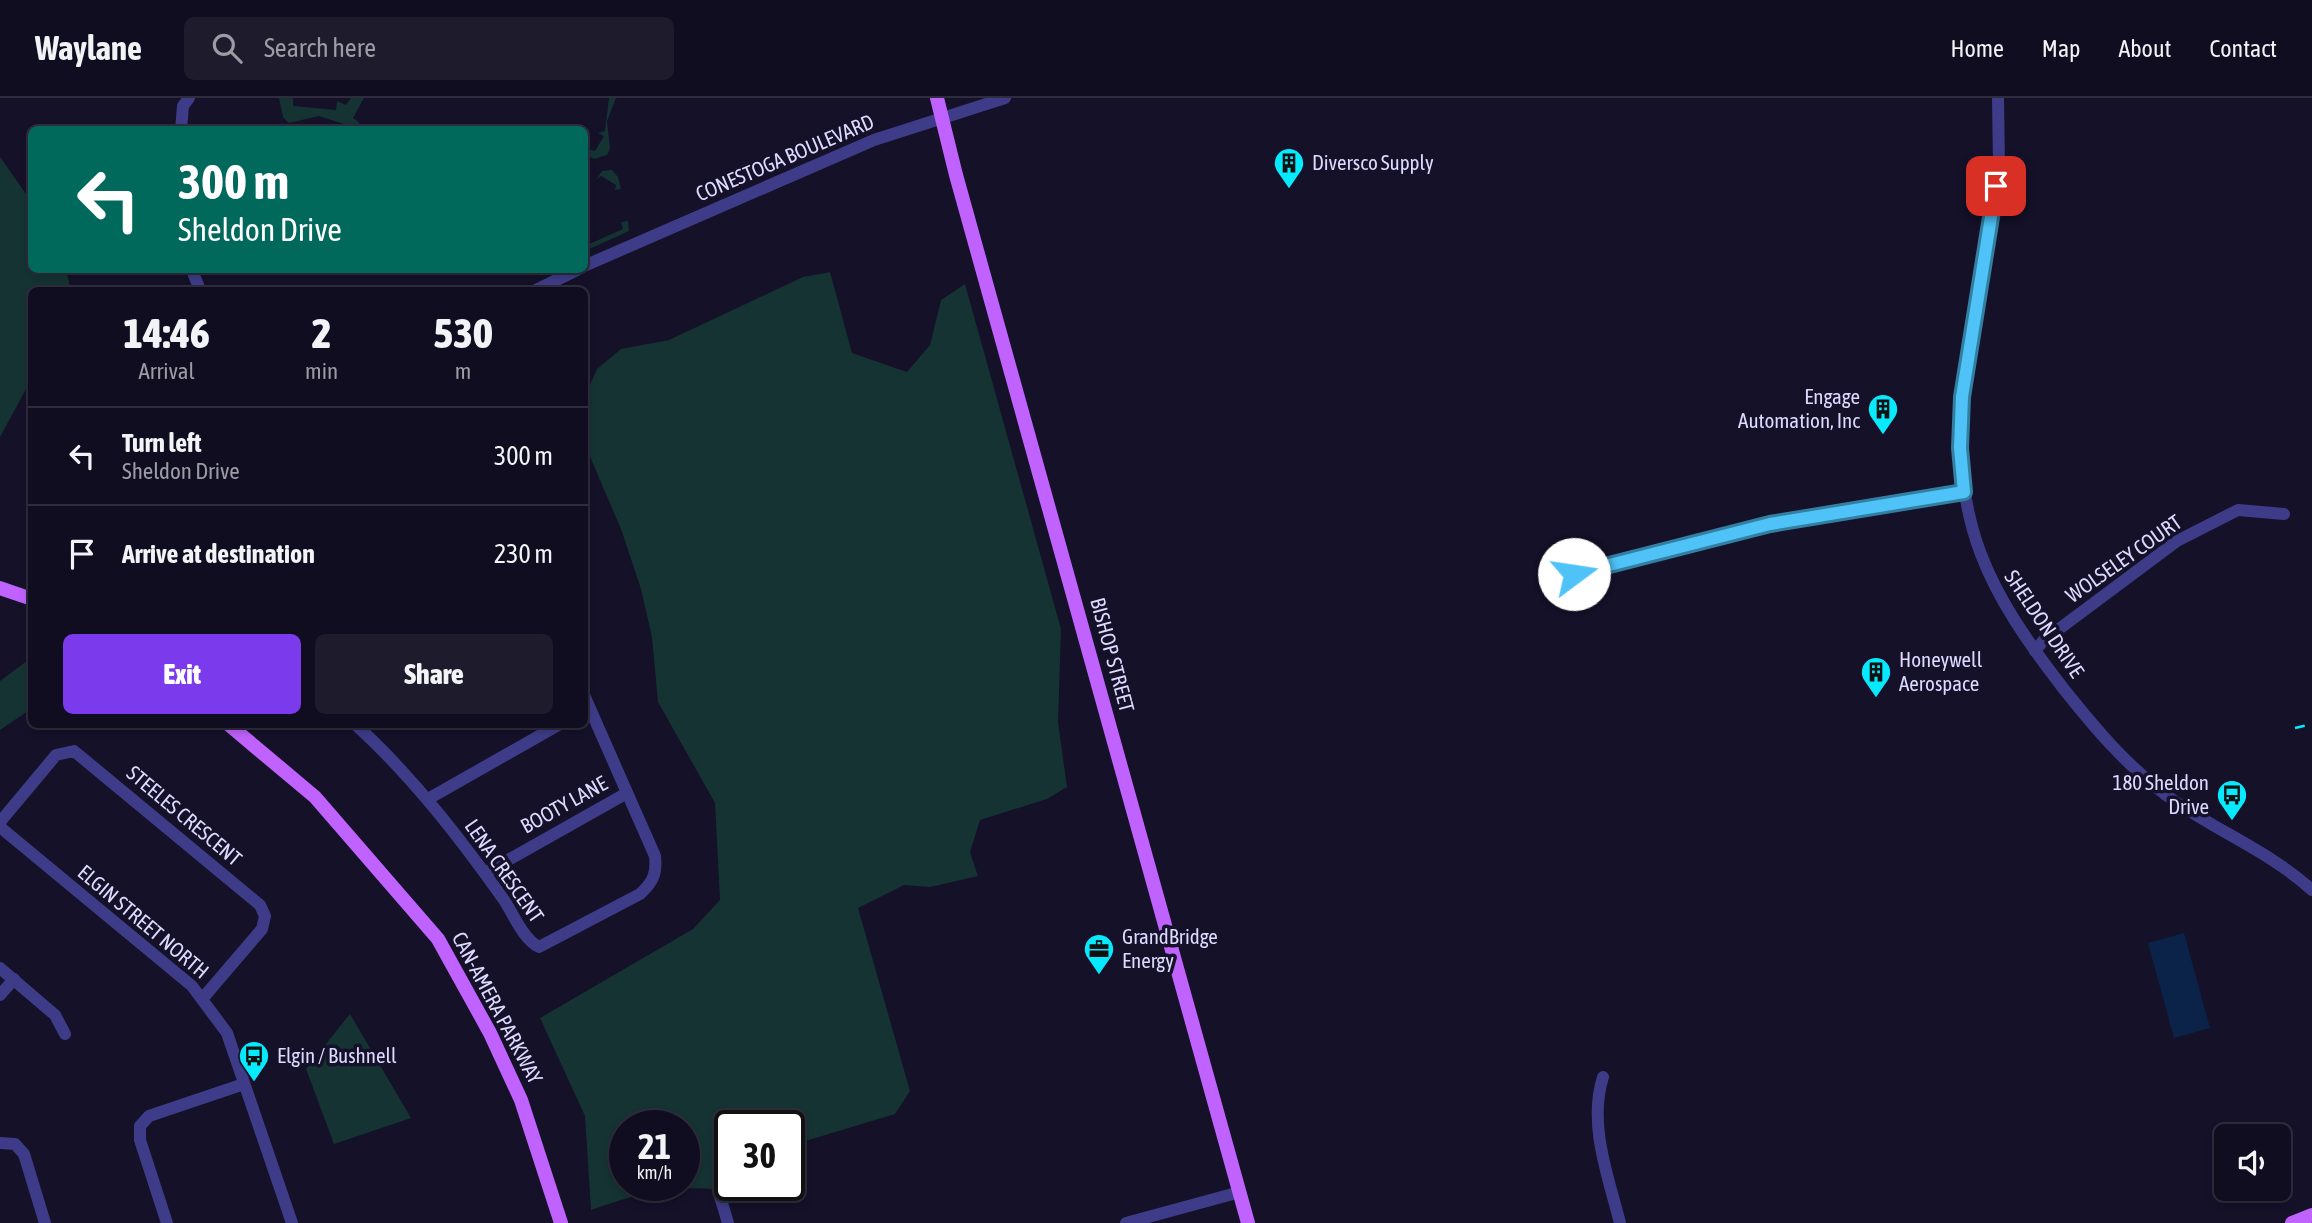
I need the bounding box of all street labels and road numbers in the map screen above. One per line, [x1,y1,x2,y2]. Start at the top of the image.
street label: CONESTOGA BOULEVARD [692,109,877,205]
street label: WOLSELEY COURT [2061,509,2186,607]
street label: SHELDON DRIVE [2000,565,2090,682]
street label: BISHOP STREET [1086,595,1140,715]
street label: STEELES CRESCENT [122,760,247,870]
street label: BOOTY LANE [516,771,611,838]
street label: LENA CRESCENT [460,814,549,927]
street label: ELGIN STREET NORTH [73,859,214,983]
street label: CAN-AMERA PARKWAY [448,928,548,1088]

